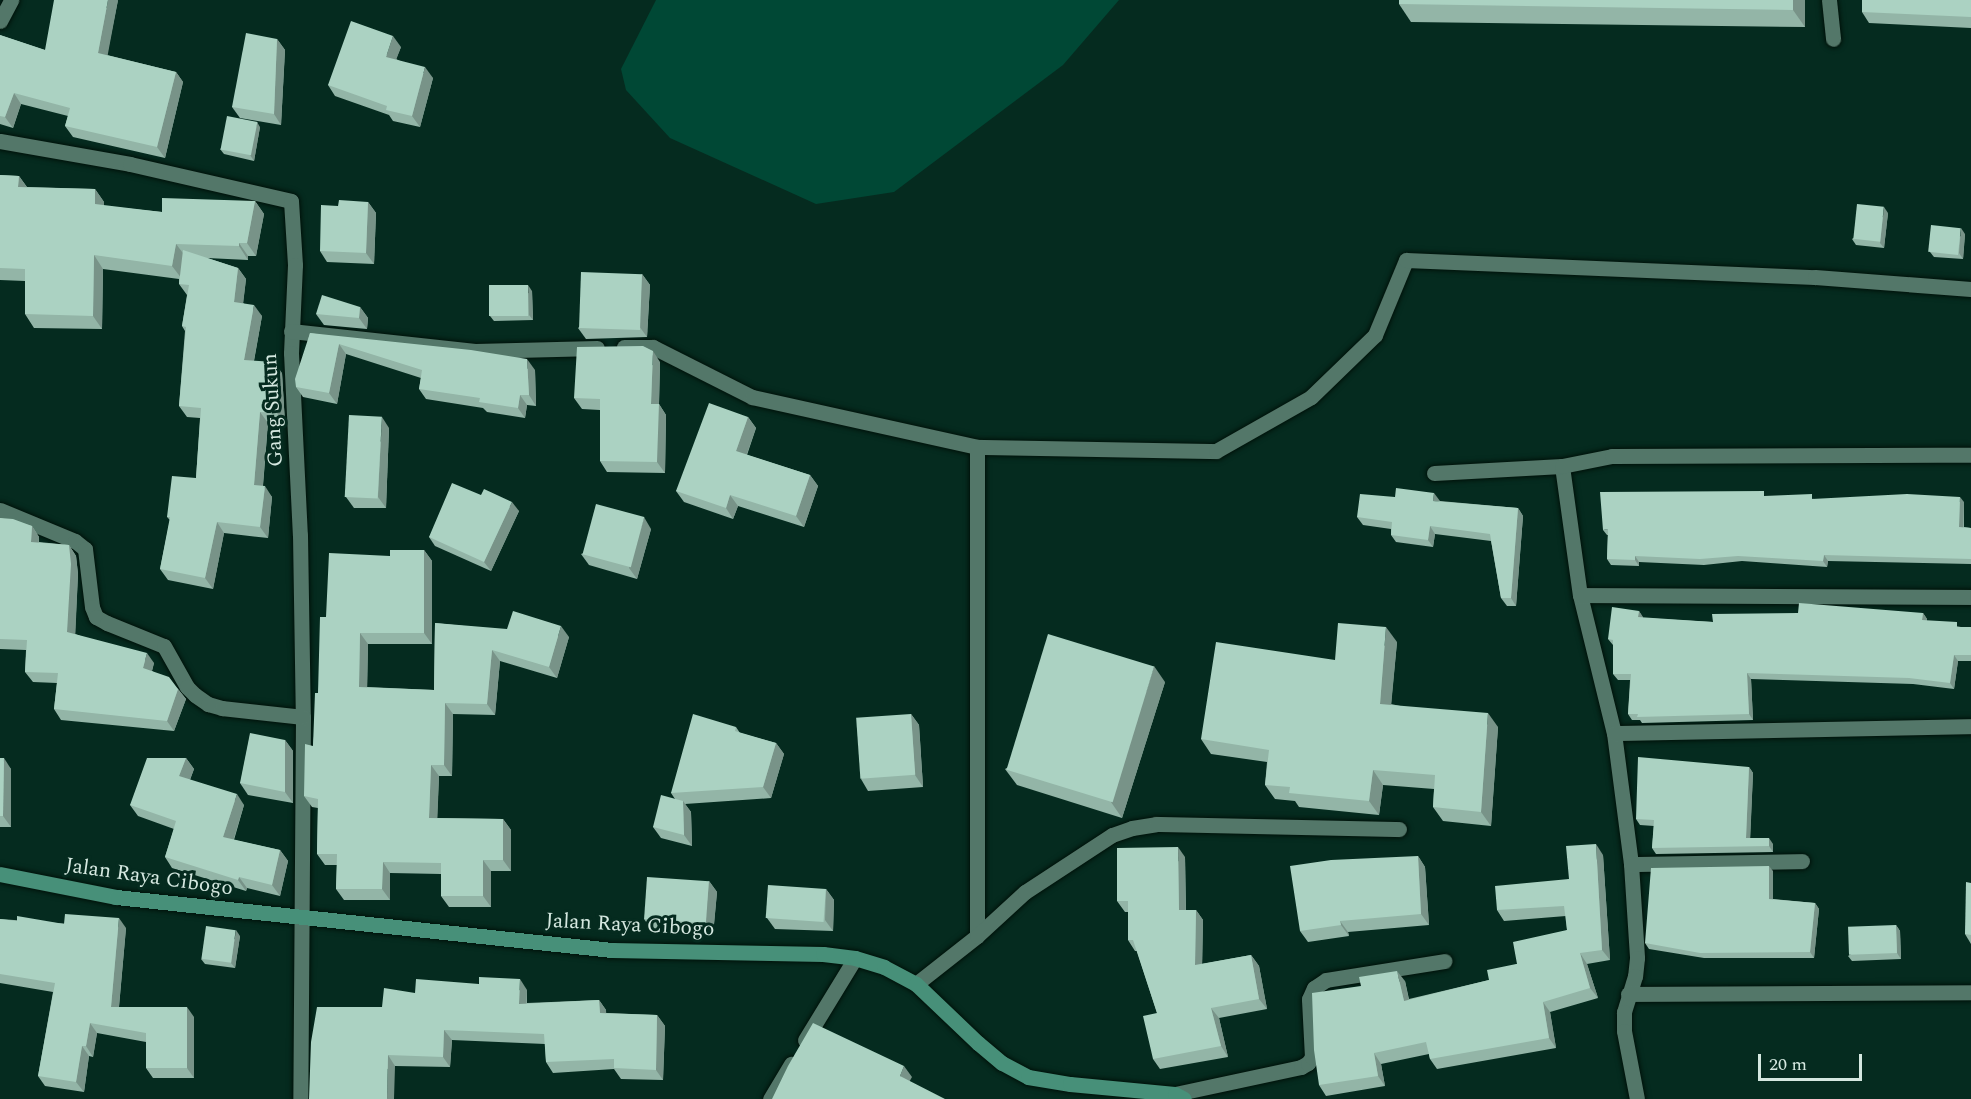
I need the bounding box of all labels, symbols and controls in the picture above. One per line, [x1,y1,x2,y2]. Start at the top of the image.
street label: Gang Sukun [257,353,289,467]
street label: Jalan Raya Cibogo [64,853,234,901]
street label: Jalan Raya Cibogo [545,908,715,942]
scale bar [1761,1042,1864,1080]
text: 20 m [1769,1051,1807,1078]

